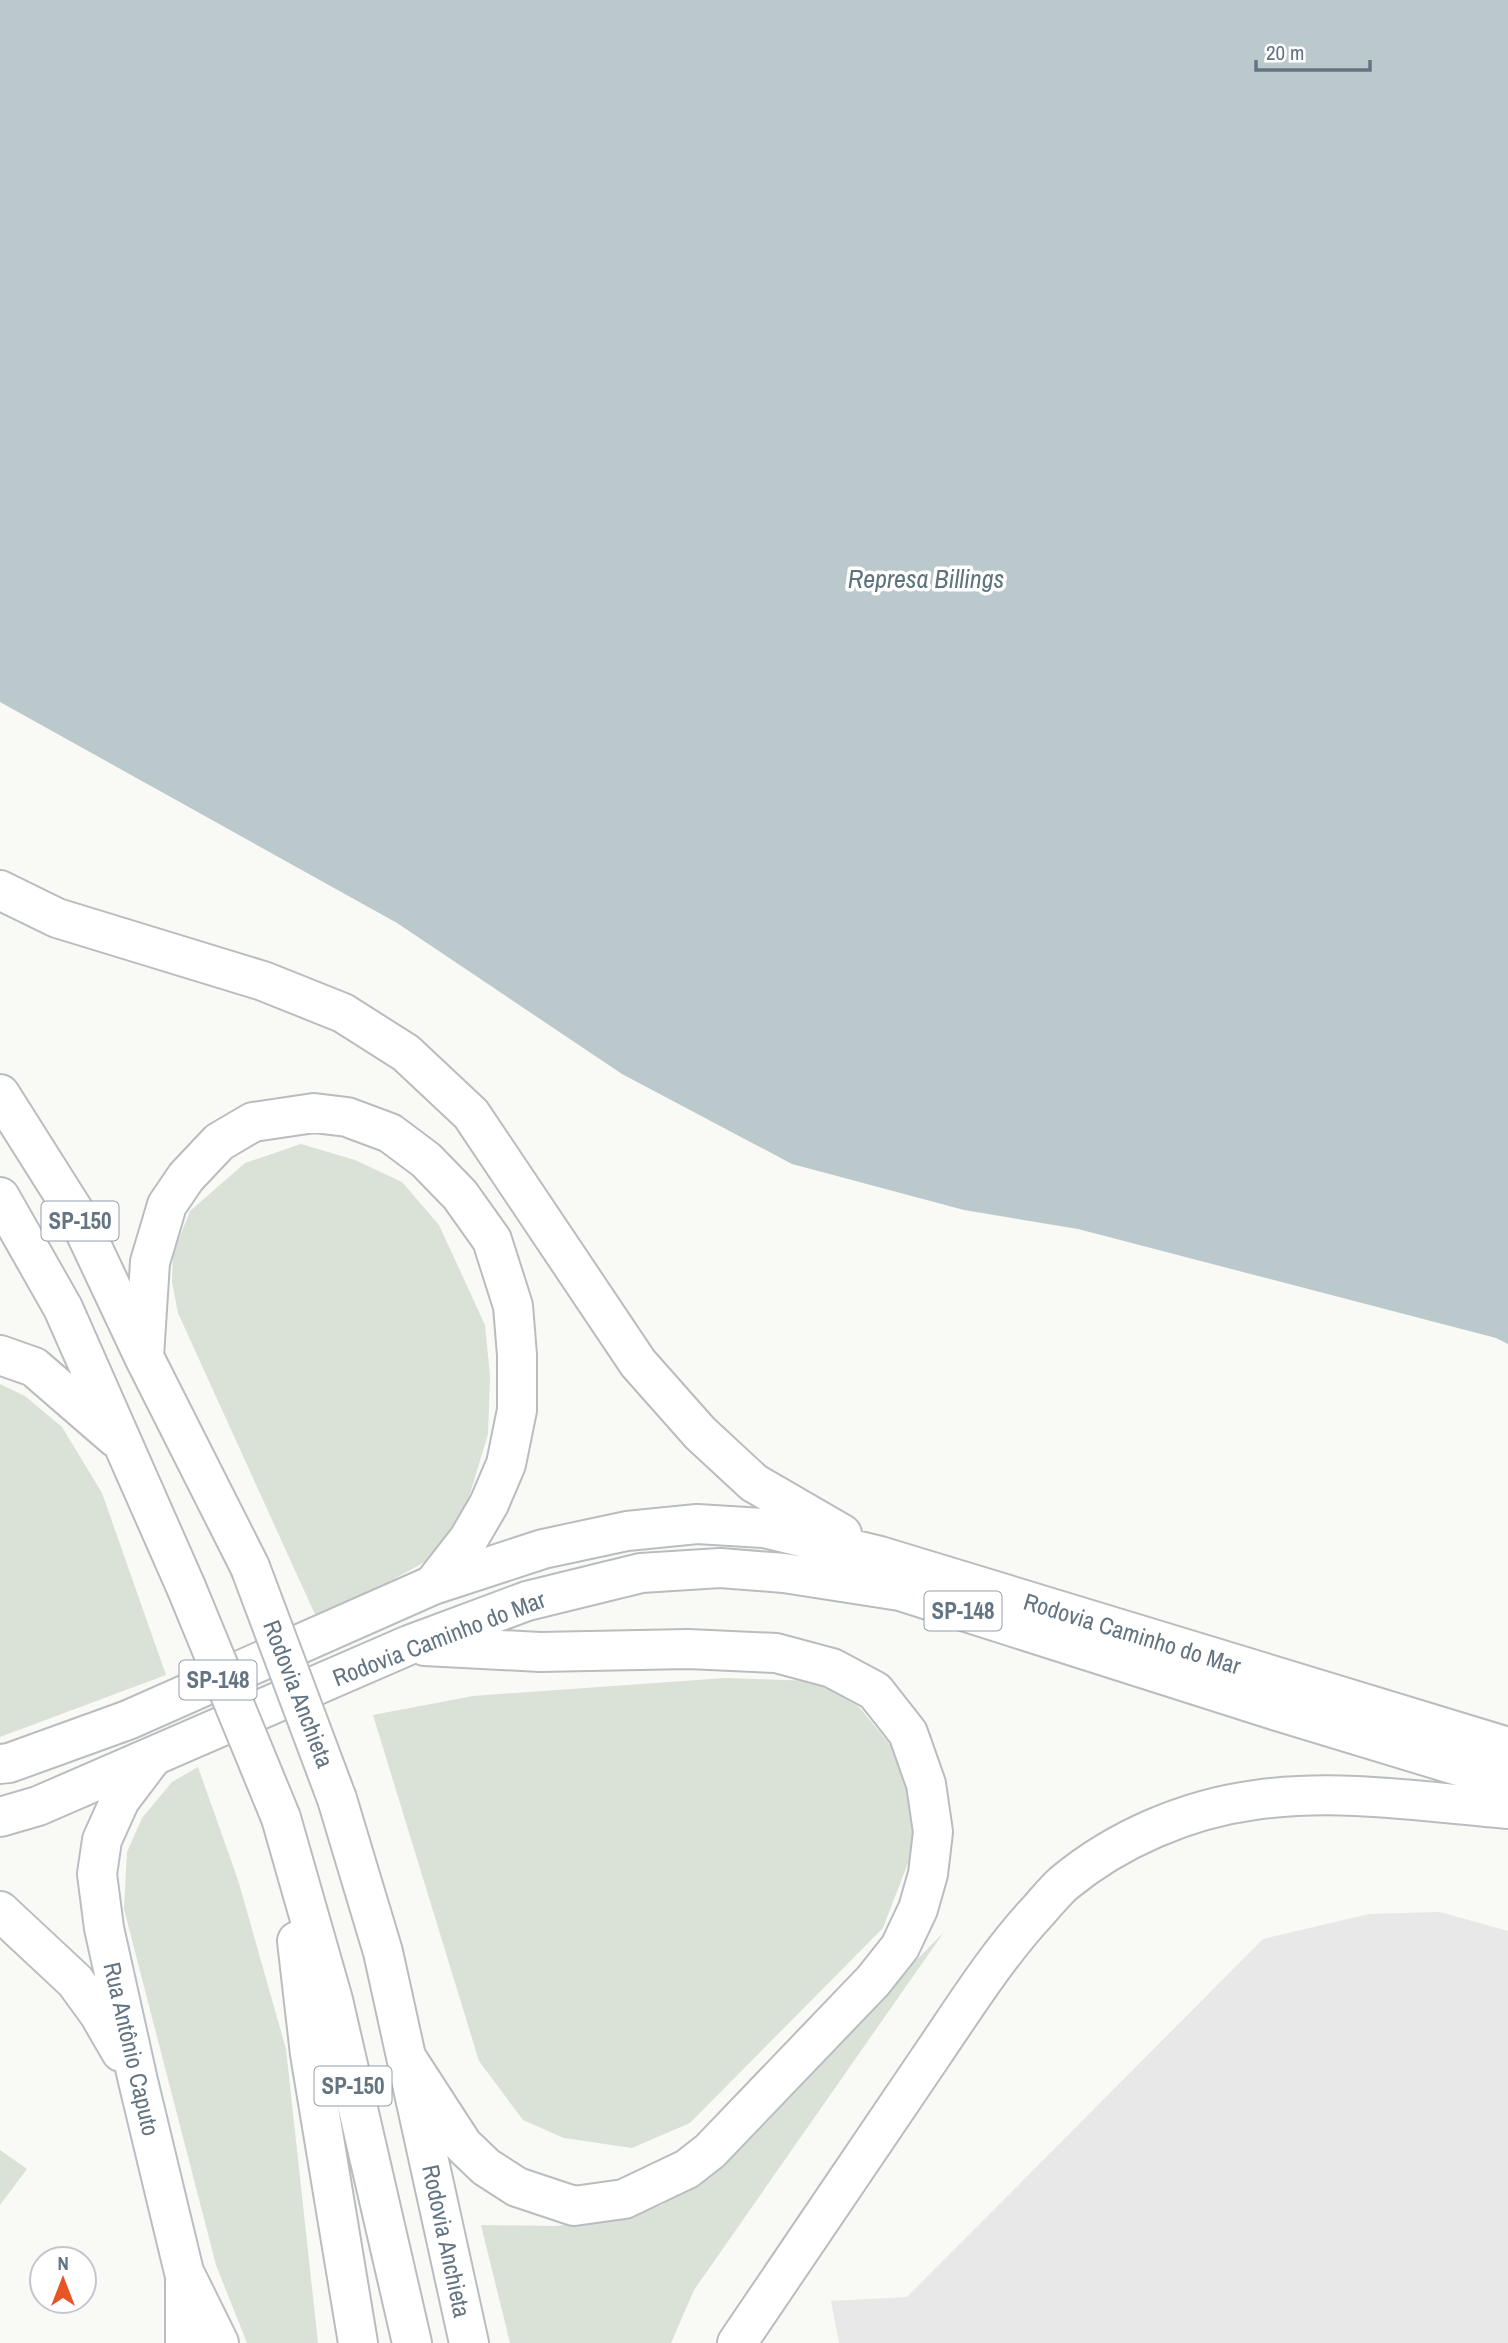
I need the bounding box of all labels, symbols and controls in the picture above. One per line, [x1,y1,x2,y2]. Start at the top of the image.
scale bar [1256,28,1370,72]
text: 20 m [1266,38,1304,67]
water label: Represa Billings [848,561,1004,596]
road number: SP-150 [42,1202,119,1240]
street label: Rodovia Caminho do Mar [328,1583,550,1693]
street label: Rodovia Caminho do Mar [1020,1585,1245,1681]
road number: SP-148 [925,1592,1002,1630]
street label: Rodovia Anchieta [256,1615,342,1772]
road number: SP-148 [180,1660,256,1700]
street label: Rua Antônio Caputo [96,1959,168,2139]
road number: SP-150 [314,2066,392,2106]
street label: Rodovia Anchieta [415,2161,479,2320]
north arrow [28,2245,98,2315]
text: N [57,2250,69,2276]

